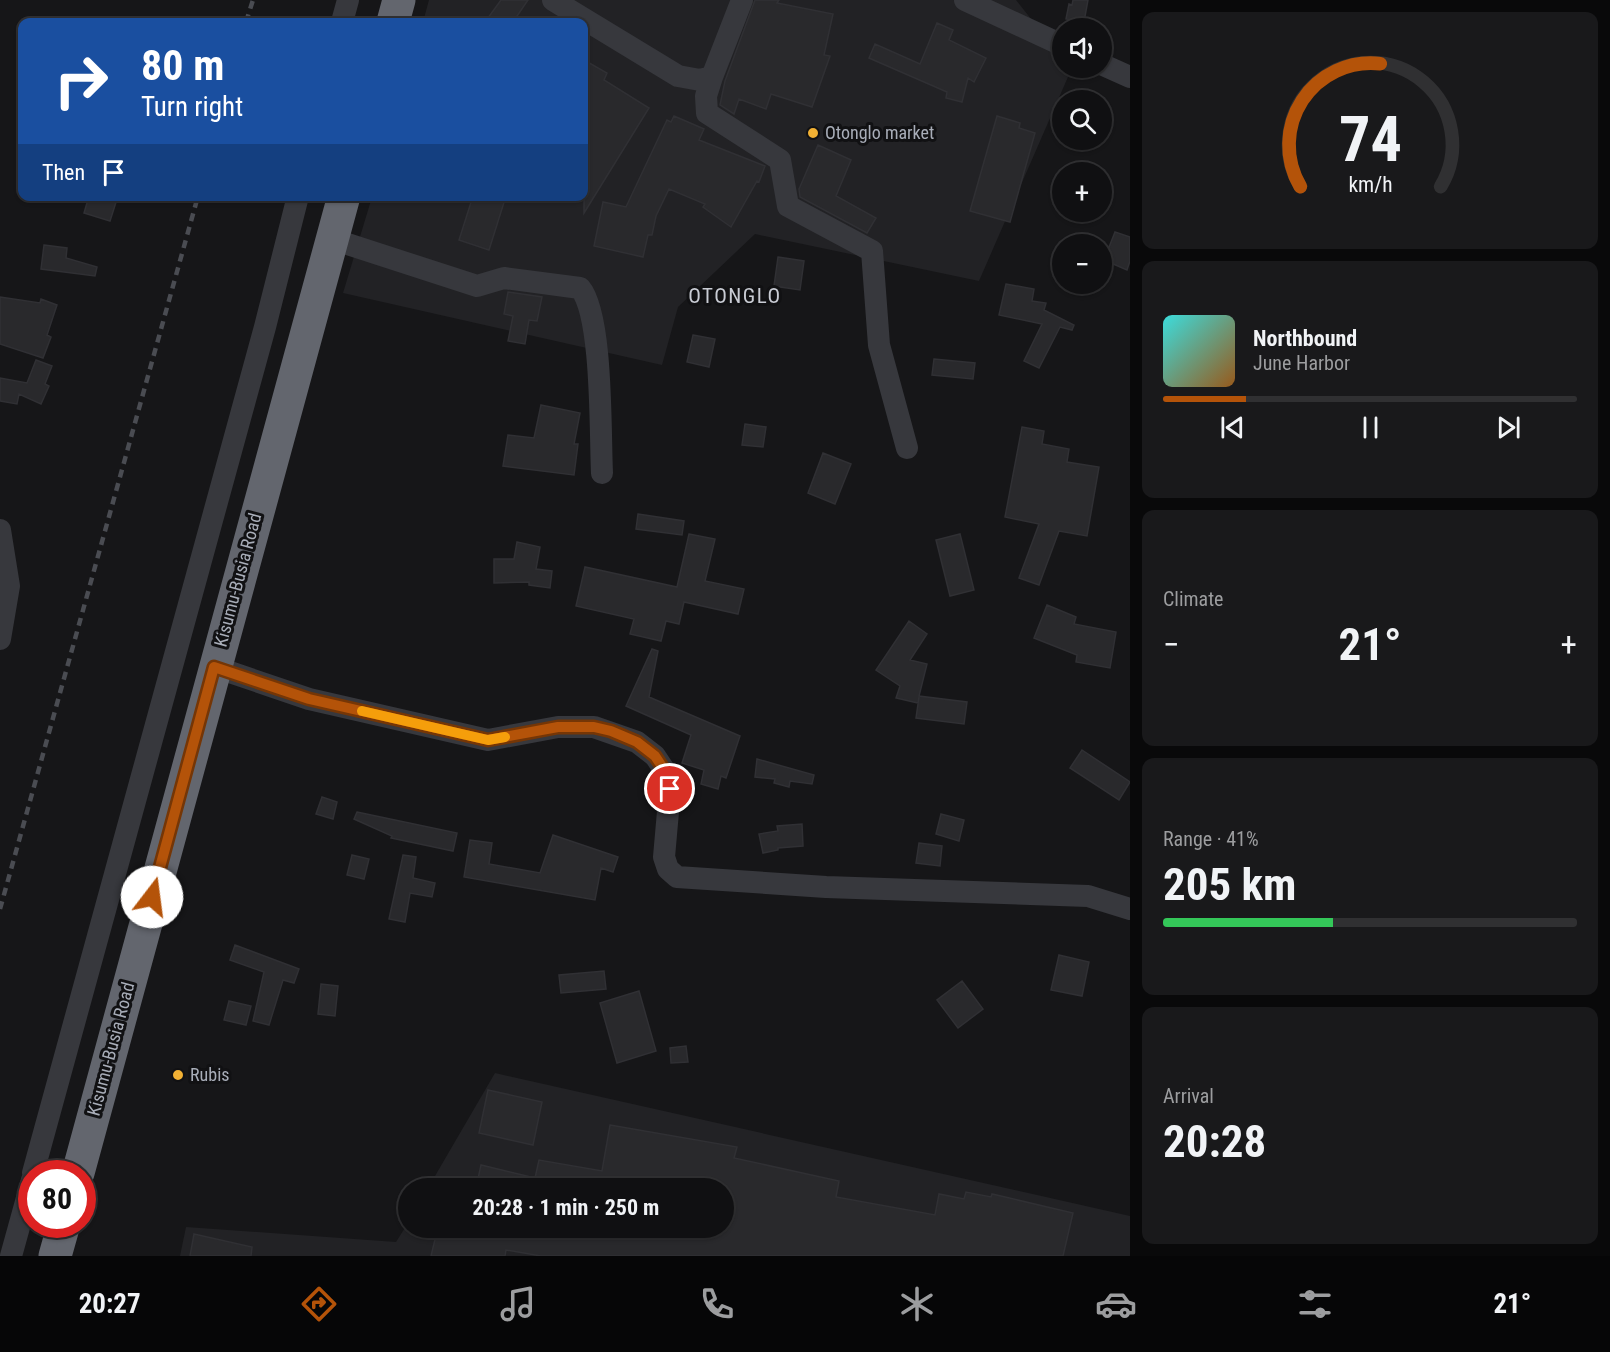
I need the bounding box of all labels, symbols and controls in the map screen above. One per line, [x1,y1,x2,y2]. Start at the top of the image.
map controls [1052,18,1112,294]
button: sound [1052,18,1112,78]
text: 80 m [141,41,224,90]
icon: right [42,42,120,120]
button: search [1052,90,1112,150]
text: Turn right [141,91,243,123]
text: 74 [1338,104,1402,177]
place label: Otonglo market [825,122,934,143]
marker: Otonglo market [806,126,820,140]
icon: arrive [97,156,130,189]
text: Then [42,160,85,185]
button: + [1052,162,1112,222]
text: km/h [1348,173,1392,198]
button: − [1052,234,1112,294]
district label: OTONGLO [688,284,782,308]
text: Northbound [1253,326,1357,351]
text: June Harbor [1253,351,1350,375]
icon: previous [1216,411,1249,444]
icon: pause [1354,411,1387,444]
icon: next [1492,411,1525,444]
street label: Kisumu-Busia Road [210,511,265,649]
text: Climate [1163,587,1223,611]
text: 21° [1339,618,1402,671]
text: − [1163,625,1180,664]
text: + [1561,625,1577,664]
pin [644,763,695,814]
icon: arrive [653,772,686,805]
text: Range · 41% [1163,827,1259,851]
text: 205 km [1163,858,1296,911]
position arrow [120,865,184,929]
street label: Kisumu-Busia Road [83,980,138,1118]
place label: Rubis [190,1064,229,1085]
marker: Rubis [171,1068,185,1082]
text: Arrival [1163,1084,1214,1108]
text: 20:28 [1163,1115,1266,1168]
speed limit sign: 80 [18,1160,96,1238]
text: 20:28 · 1 min · 250 m [473,1195,659,1220]
icon: directions [298,1283,340,1325]
icon: music [497,1283,539,1325]
icon: phone [696,1283,738,1325]
icon: climate [896,1283,938,1325]
icon: car [1095,1283,1137,1325]
icon: filters [1294,1283,1336,1325]
text: 20:27 [79,1288,141,1320]
text: 21° [1493,1288,1531,1320]

